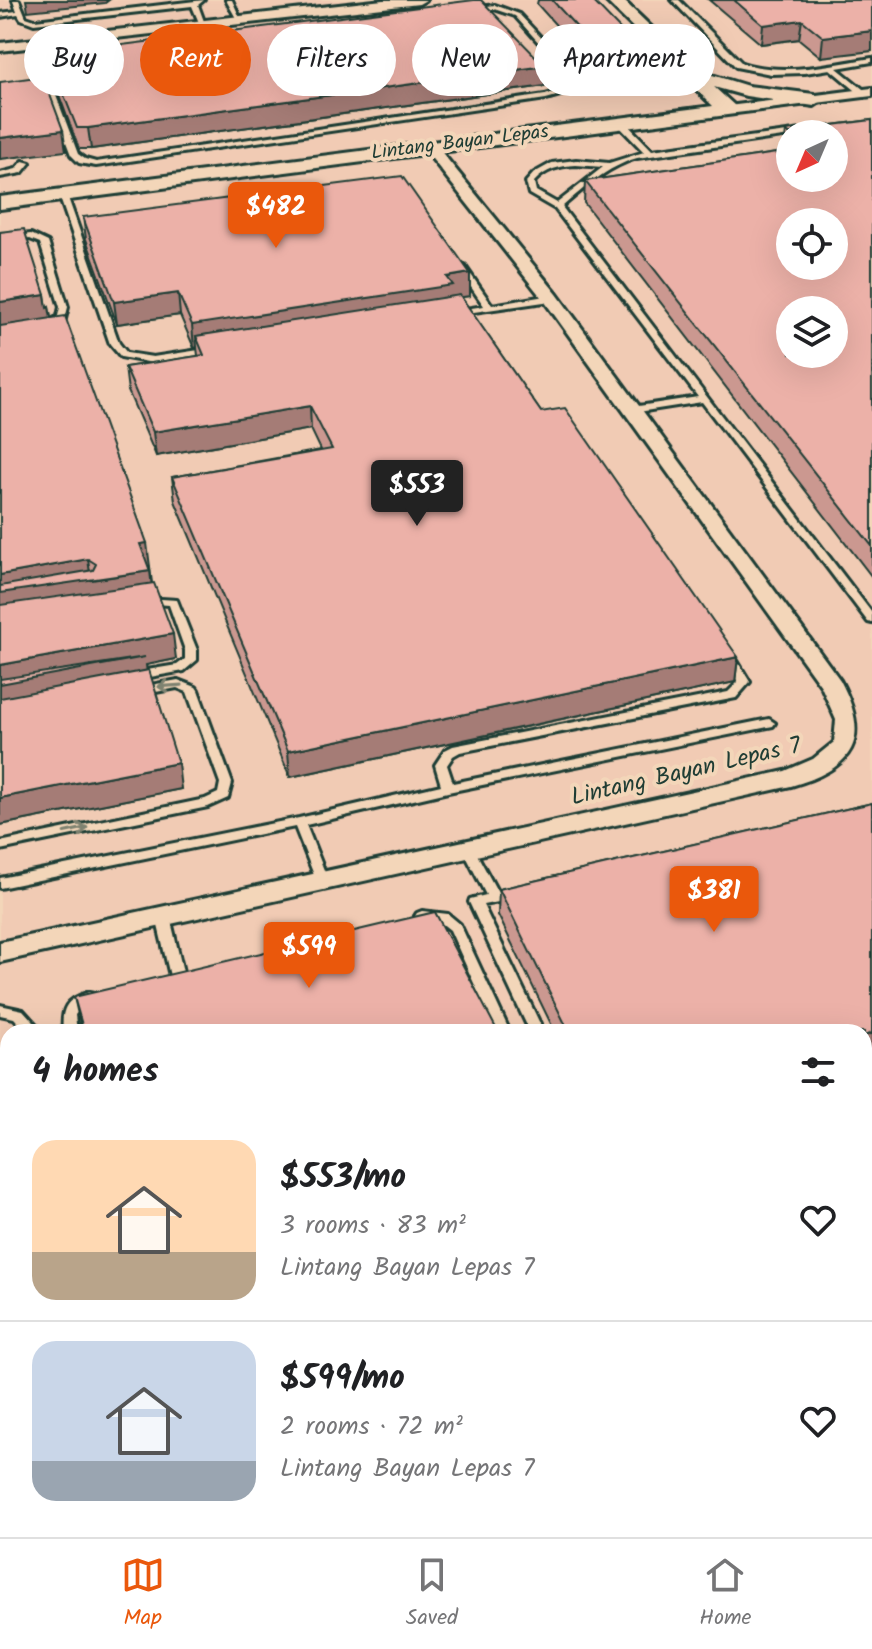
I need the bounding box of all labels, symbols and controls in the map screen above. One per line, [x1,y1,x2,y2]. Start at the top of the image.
chip: Buy [24,24,124,96]
chip: Rent [140,24,251,96]
chip: Filters [267,24,396,96]
chip: New [412,24,518,96]
chip: Apartment [534,24,715,96]
street label: Lintang Bayan Lepas [369,116,551,170]
north arrow [776,120,848,192]
map controls [776,120,848,368]
pin: $482 [229,182,323,250]
text: $482 [246,187,306,229]
button: locate [776,208,848,280]
button: layers [776,296,848,368]
pin: $553 [370,460,464,528]
text: $553 [389,465,445,507]
one-way arrow [157,679,184,694]
street label: Lintang Bayan Lepas 7 [567,726,806,817]
one-way arrow [63,822,89,837]
pin: $381 [667,866,761,934]
text: $381 [688,871,740,913]
pin: $599 [262,922,356,990]
text: $599 [282,927,336,969]
text: 4 homes [32,1045,159,1099]
icon: filters [796,1050,840,1094]
text: $553/mo [280,1151,406,1205]
icon: home [96,1172,192,1268]
icon: heart [796,1198,840,1242]
text: 3 rooms · 83 m² [280,1205,466,1247]
text: Lintang Bayan Lepas 7 [280,1247,535,1289]
text: $599/mo [280,1352,405,1406]
icon: home [96,1373,192,1469]
icon: heart [796,1399,840,1443]
text: 2 rooms · 72 m² [280,1406,463,1448]
text: Lintang Bayan Lepas 7 [280,1448,535,1490]
tab: Map [121,1553,165,1636]
tab: Saved [406,1553,458,1636]
tab: Home [699,1553,751,1636]

